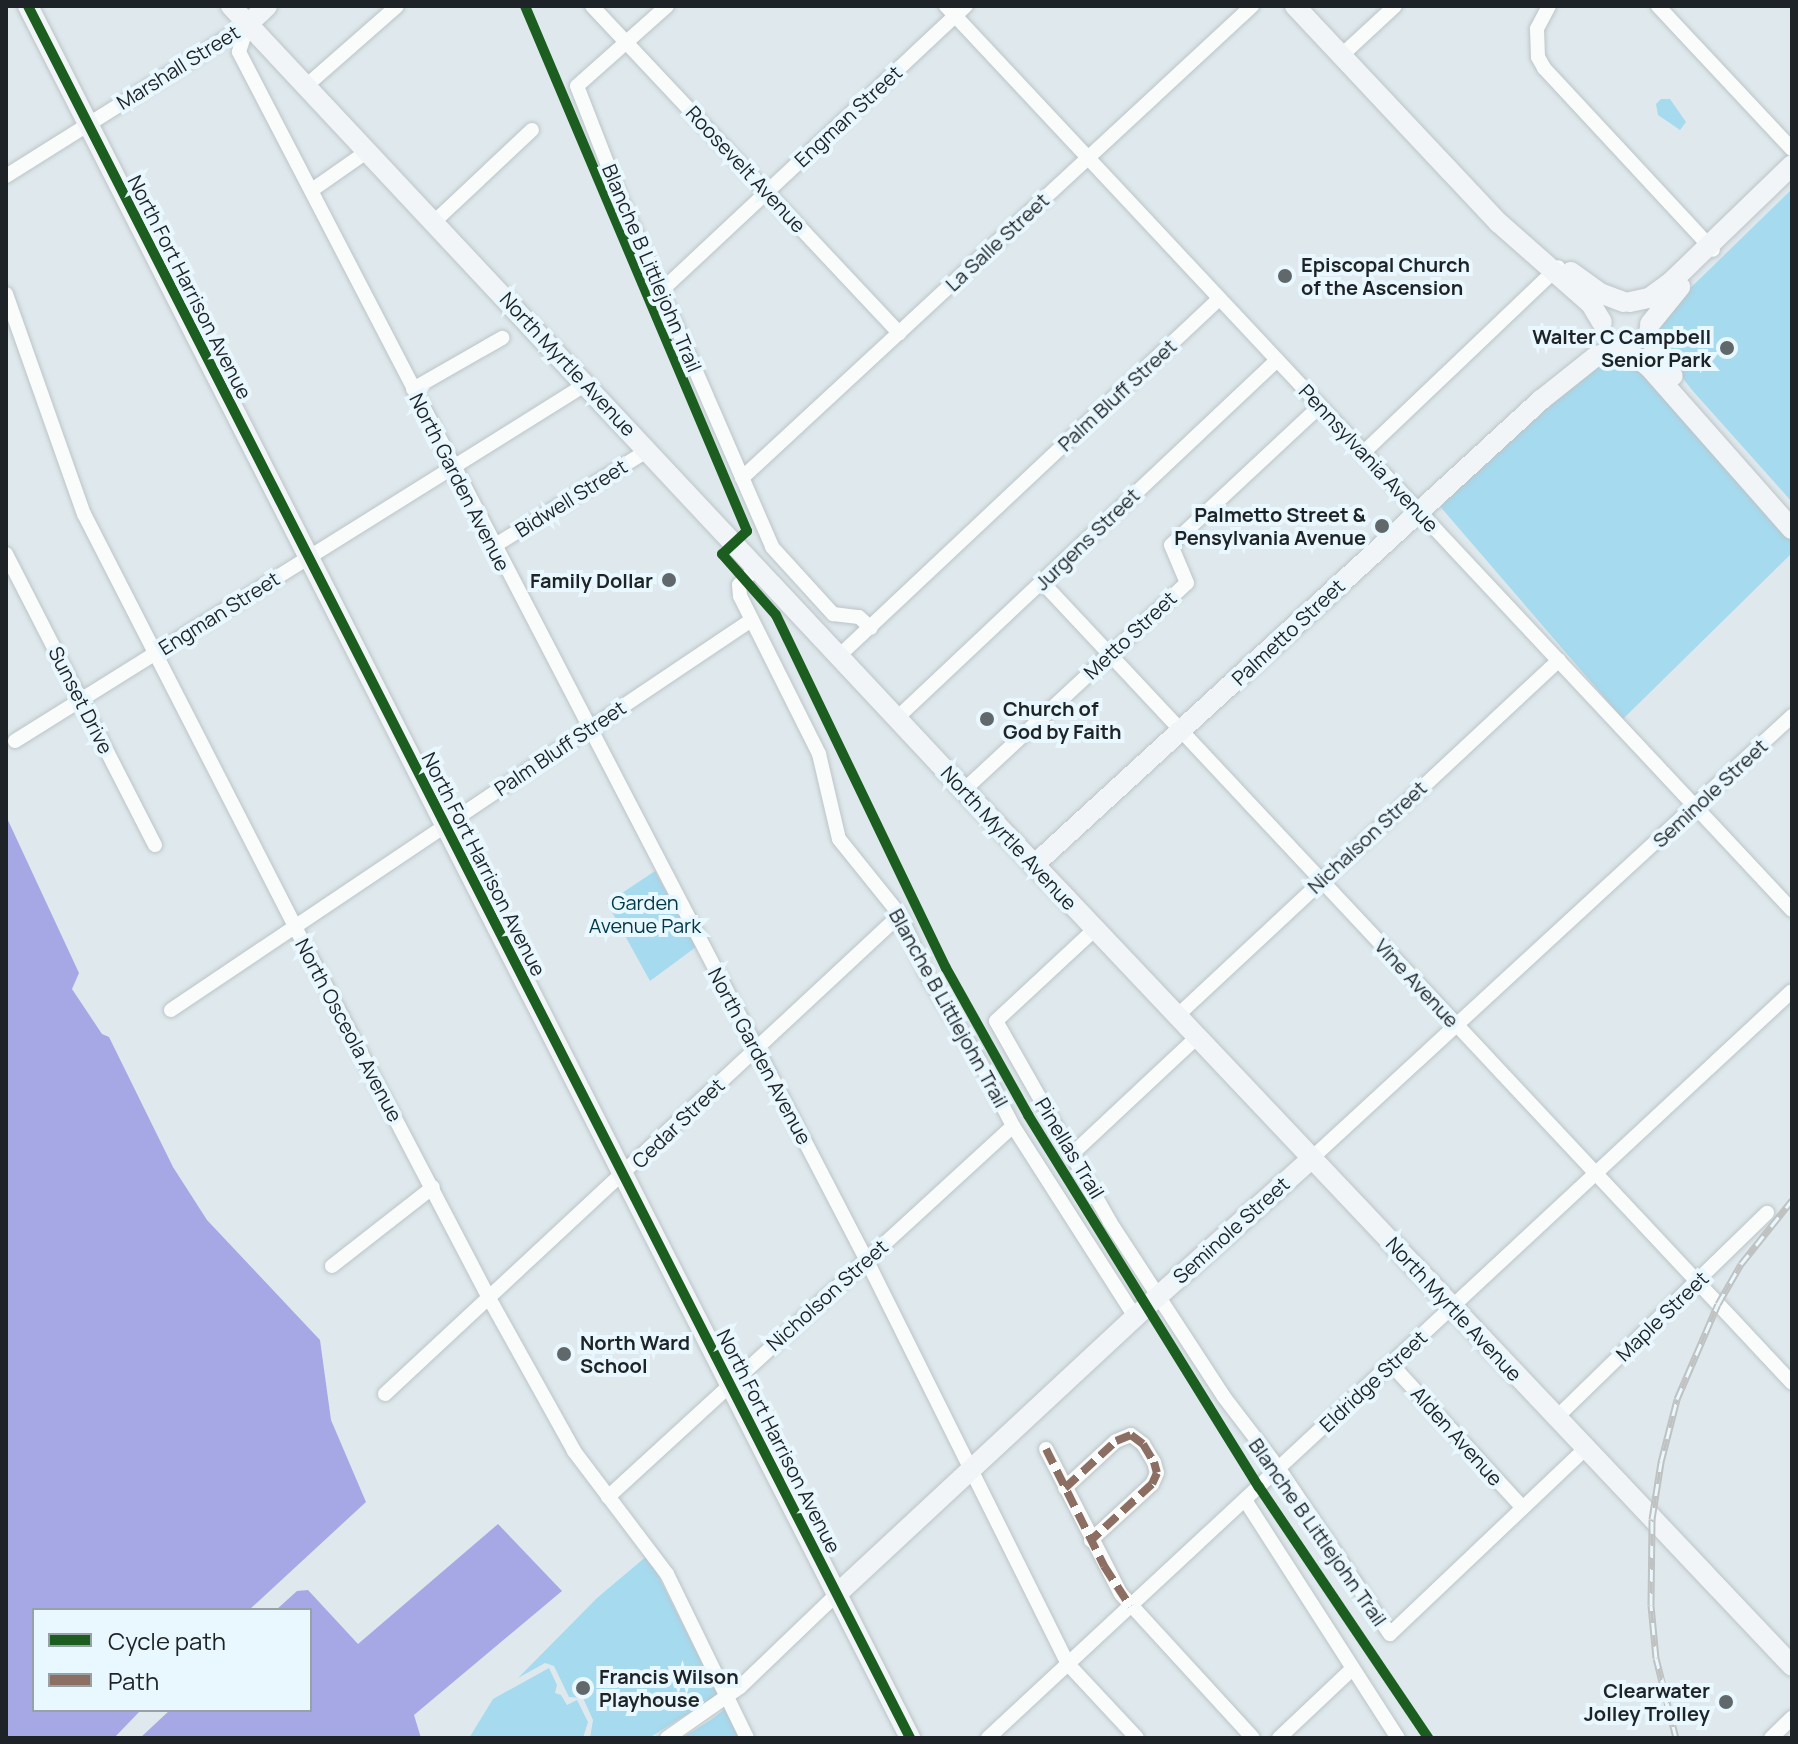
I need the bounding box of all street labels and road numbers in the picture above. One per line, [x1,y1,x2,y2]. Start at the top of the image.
street label: Marshall Street [112,20,244,114]
street label: Engman Street [789,60,907,172]
street label: Roosevelt Avenue [681,101,811,237]
street label: Blanche B Littlejohn Trail [597,160,707,376]
street label: North Fort Harrison Avenue [123,171,257,403]
street label: La Salle Street [940,188,1054,296]
street label: North Myrtle Avenue [495,287,641,441]
street label: Palm Bluff Street [1053,334,1181,456]
street label: Pennsylvania Avenue [1294,379,1444,537]
street label: North Garden Avenue [405,389,515,575]
street label: Bidwell Street [511,454,631,542]
street label: Jurgens Street [1030,483,1144,595]
street label: Engman Street [154,566,284,660]
street label: Palmetto Street [1227,574,1349,690]
street label: Metto Street [1079,586,1181,684]
street label: Sunset Drive [44,642,118,758]
street label: Palm Bluff Street [490,695,630,801]
street label: Seminole Street [1648,734,1772,852]
street label: North Fort Harrison Avenue [417,748,551,980]
street label: North Myrtle Avenue [936,761,1082,915]
street label: Nichalson Street [1302,776,1432,898]
street label: Blanche B Littlejohn Trail [884,904,1014,1112]
street label: North Osceola Avenue [290,934,408,1126]
street label: Vine Avenue [1370,934,1464,1032]
street label: North Garden Avenue [703,964,817,1148]
street label: Cedar Street [627,1073,729,1173]
street label: Pinellas Trail [1031,1093,1109,1203]
street label: Seminole Street [1168,1172,1294,1288]
street label: North Myrtle Avenue [1381,1232,1527,1386]
street label: Nicholson Street [761,1234,893,1356]
street label: Maple Street [1611,1266,1713,1366]
street label: North Fort Harrison Avenue [712,1325,846,1557]
street label: Eldridge Street [1314,1325,1432,1437]
street label: Alden Avenue [1406,1382,1508,1490]
street label: Blanche B Littlejohn Trail [1244,1434,1392,1630]

